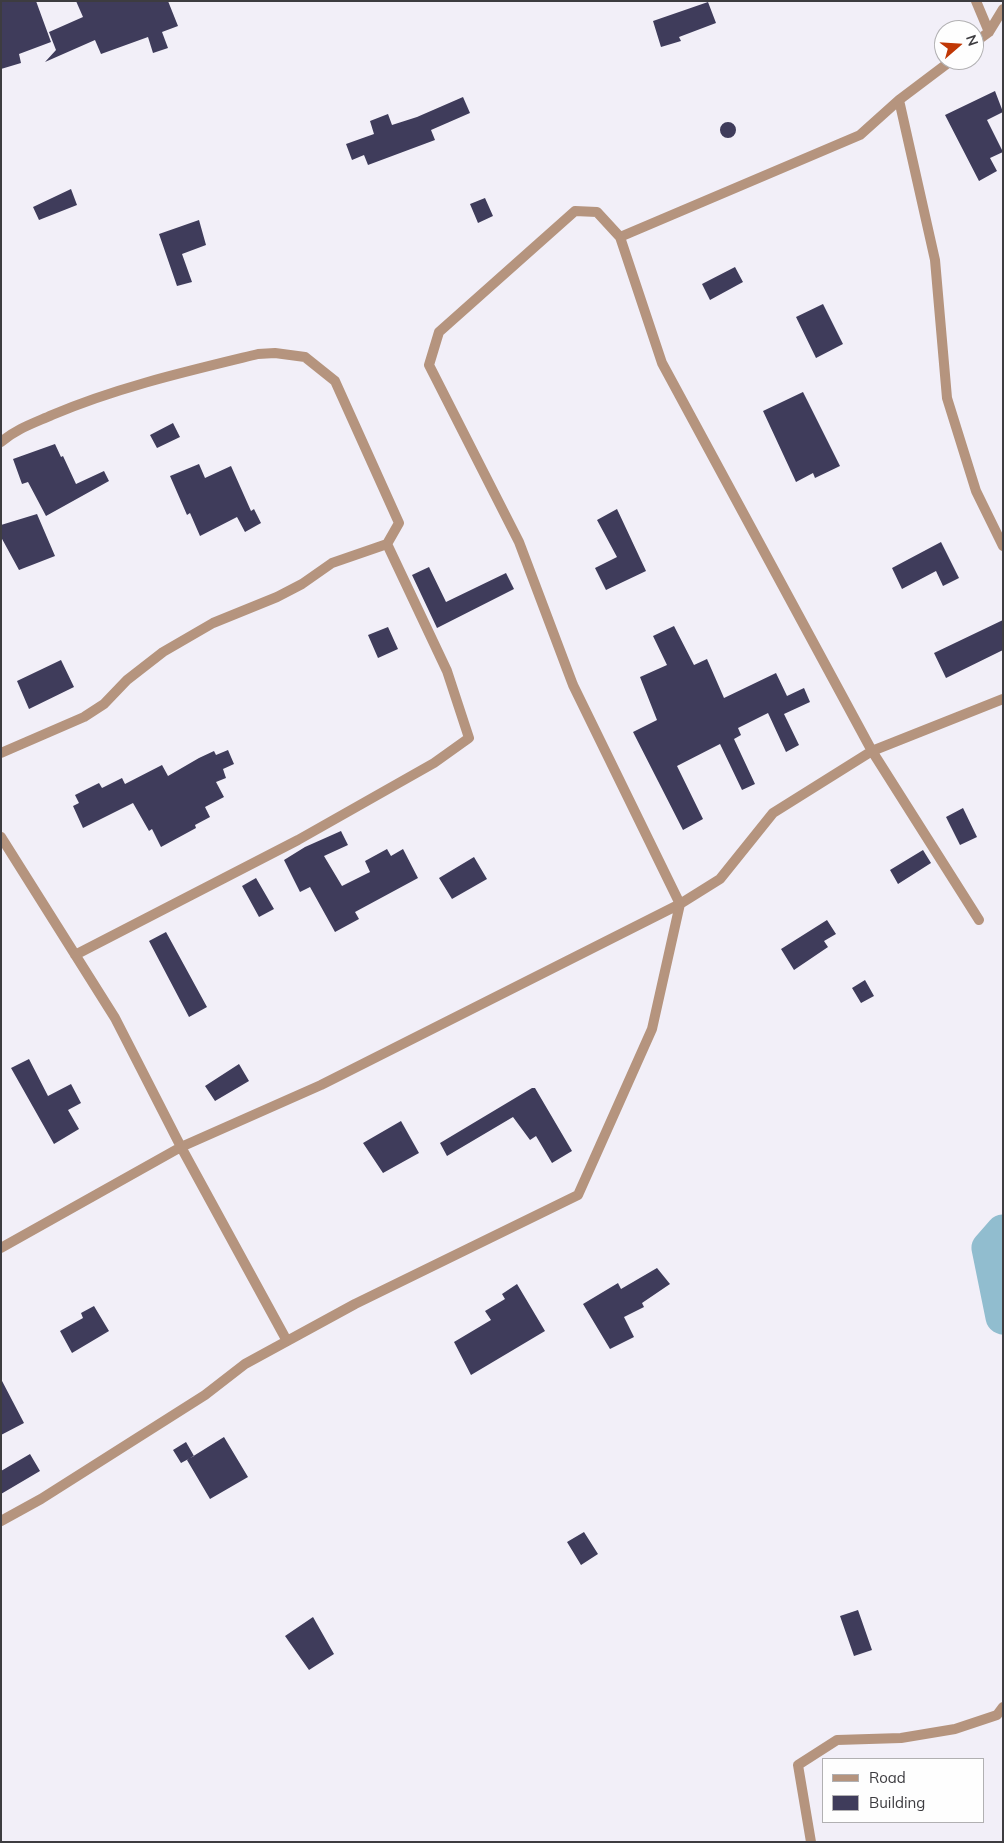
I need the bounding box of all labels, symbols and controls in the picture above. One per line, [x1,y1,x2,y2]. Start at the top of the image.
north arrow [934,20,984,70]
text: N [962,33,982,48]
legend [822,1758,984,1823]
text: Road [869,1768,906,1787]
text: Building [869,1793,925,1812]

